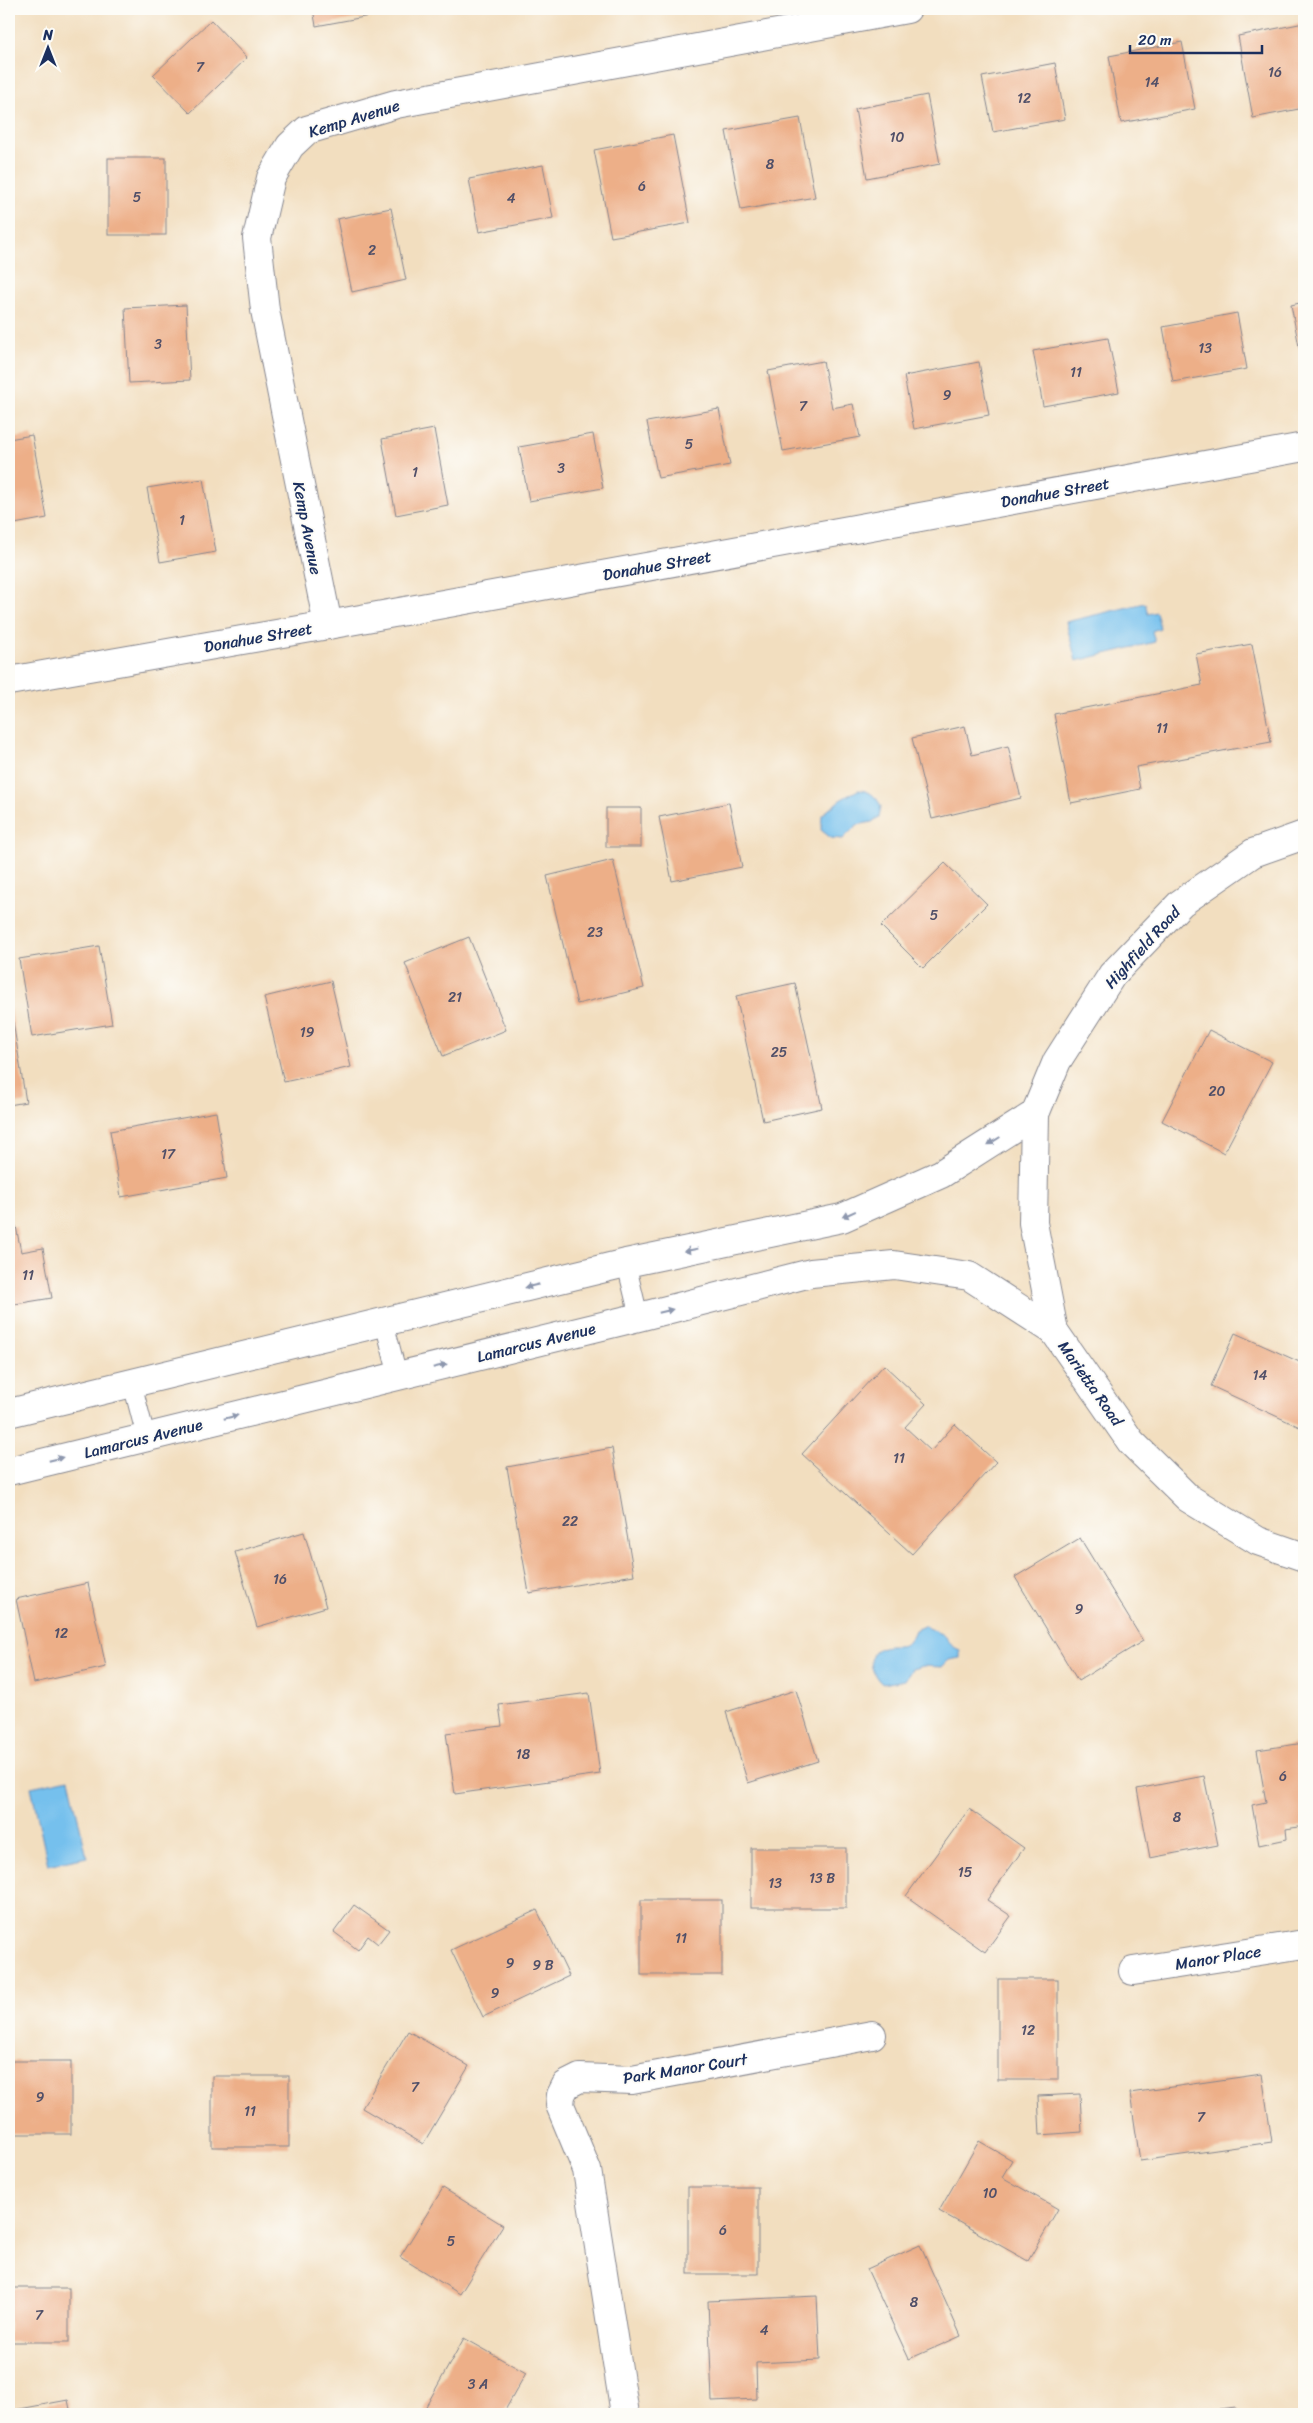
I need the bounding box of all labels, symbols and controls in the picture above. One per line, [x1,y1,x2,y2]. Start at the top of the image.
north arrow [22,22,72,72]
scale bar [1130,22,1263,54]
text: N [42,23,53,48]
text: 20 m [1138,27,1172,53]
house number: 7 [196,55,205,80]
house number: 16 [1268,60,1282,85]
house number: 14 [1145,70,1160,95]
house number: 12 [1017,86,1031,111]
street label: Kemp Avenue [305,91,404,146]
house number: 10 [890,125,905,150]
house number: 8 [766,152,775,177]
house number: 6 [638,174,646,199]
house number: 5 [133,185,142,210]
house number: 4 [507,186,516,211]
house number: 2 [368,238,376,263]
house number: 3 [154,332,162,357]
house number: 13 [1198,336,1212,361]
house number: 11 [1070,360,1082,385]
house number: 9 [943,383,952,408]
house number: 7 [799,394,808,419]
house number: 5 [685,432,694,457]
house number: 3 [557,456,565,481]
house number: 1 [412,460,418,485]
street label: Donahue Street [999,469,1112,516]
street label: Kemp Avenue [284,479,331,577]
house number: 1 [179,508,185,533]
street label: Donahue Street [601,542,714,589]
street label: Donahue Street [202,614,315,661]
house number: 11 [1156,716,1168,741]
street label: Highfield Road [1097,898,1189,996]
house number: 5 [930,903,939,928]
house number: 23 [587,920,603,945]
house number: 21 [448,985,462,1010]
house number: 19 [300,1020,315,1045]
house number: 25 [771,1040,788,1065]
house number: 20 [1209,1079,1226,1104]
one-way arrow [987,1136,1000,1145]
house number: 17 [161,1142,176,1167]
one-way arrow [842,1211,856,1219]
one-way arrow [683,1246,699,1254]
house number: 11 [22,1263,34,1288]
one-way arrow [525,1282,540,1290]
one-way arrow [658,1306,673,1314]
street label: Lamarcus Avenue [474,1314,599,1371]
street label: Marietta Road [1050,1334,1132,1434]
one-way arrow [432,1362,447,1370]
house number: 14 [1253,1363,1268,1388]
street label: Lamarcus Avenue [81,1410,206,1467]
one-way arrow [224,1413,239,1421]
house number: 11 [893,1446,905,1471]
one-way arrow [49,1455,64,1463]
house number: 22 [562,1509,578,1534]
house number: 16 [273,1567,287,1592]
house number: 9 [1075,1597,1084,1622]
house number: 12 [54,1621,68,1646]
house number: 18 [516,1742,531,1767]
house number: 6 [1279,1764,1287,1789]
house number: 8 [1173,1805,1182,1830]
house number: 15 [958,1860,973,1885]
house number: 13 B [809,1866,835,1891]
house number: 13 [768,1871,782,1896]
house number: 11 [675,1926,687,1951]
street label: Manor Place [1173,1936,1263,1979]
house number: 9 [506,1951,515,1976]
house number: 9 B [532,1953,554,1978]
house number: 9 [491,1981,500,2006]
house number: 12 [1021,2018,1035,2043]
street label: Park Manor Court [621,2044,750,2093]
house number: 7 [411,2075,420,2100]
house number: 9 [36,2085,45,2110]
house number: 11 [244,2099,256,2124]
house number: 7 [1197,2105,1206,2130]
house number: 10 [983,2181,998,2206]
house number: 6 [719,2218,727,2243]
house number: 5 [447,2229,456,2254]
house number: 8 [910,2290,919,2315]
house number: 7 [35,2303,44,2328]
house number: 4 [760,2318,769,2343]
house number: 3 A [468,2372,488,2397]

